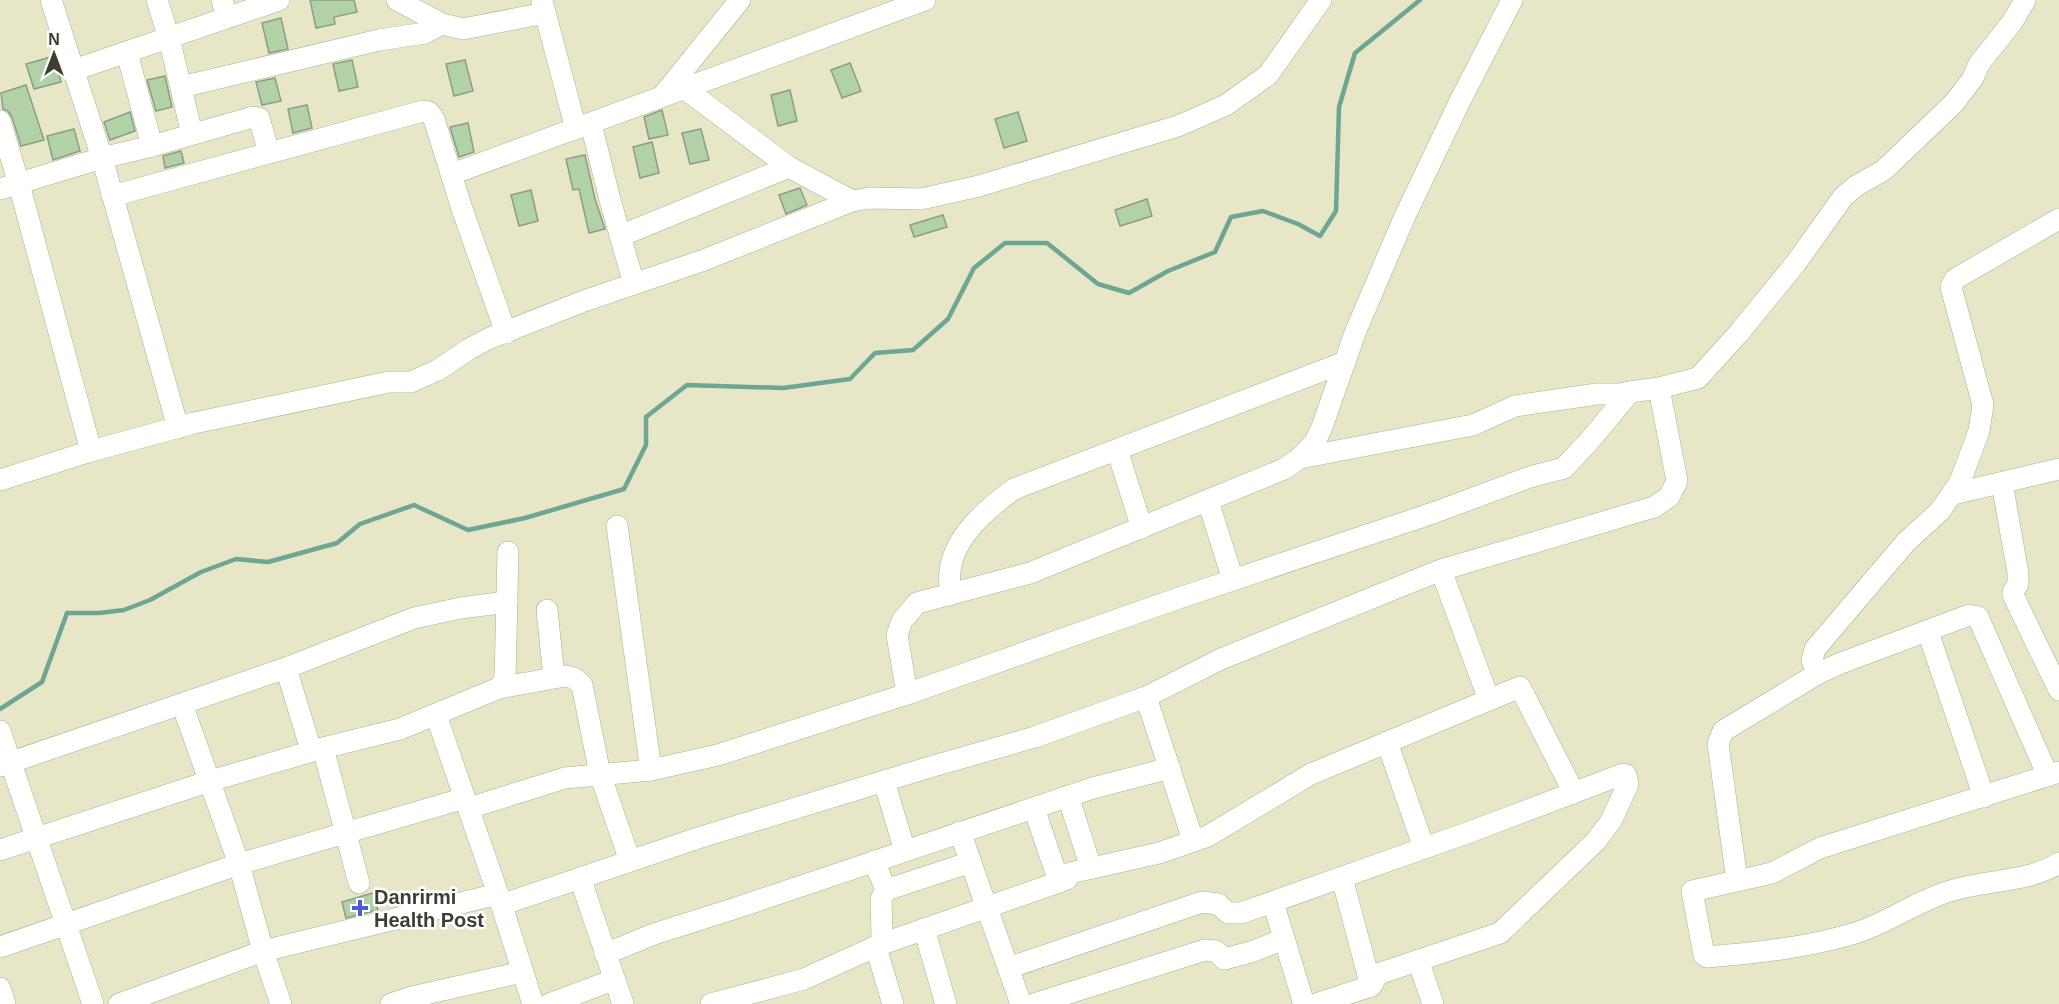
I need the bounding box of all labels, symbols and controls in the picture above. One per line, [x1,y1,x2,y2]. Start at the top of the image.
north arrow [24,24,84,84]
text: N [48,31,60,48]
place label: Danrirmi Health Post [374,886,484,931]
marker: Danrirmi Health Post [351,899,369,917]

